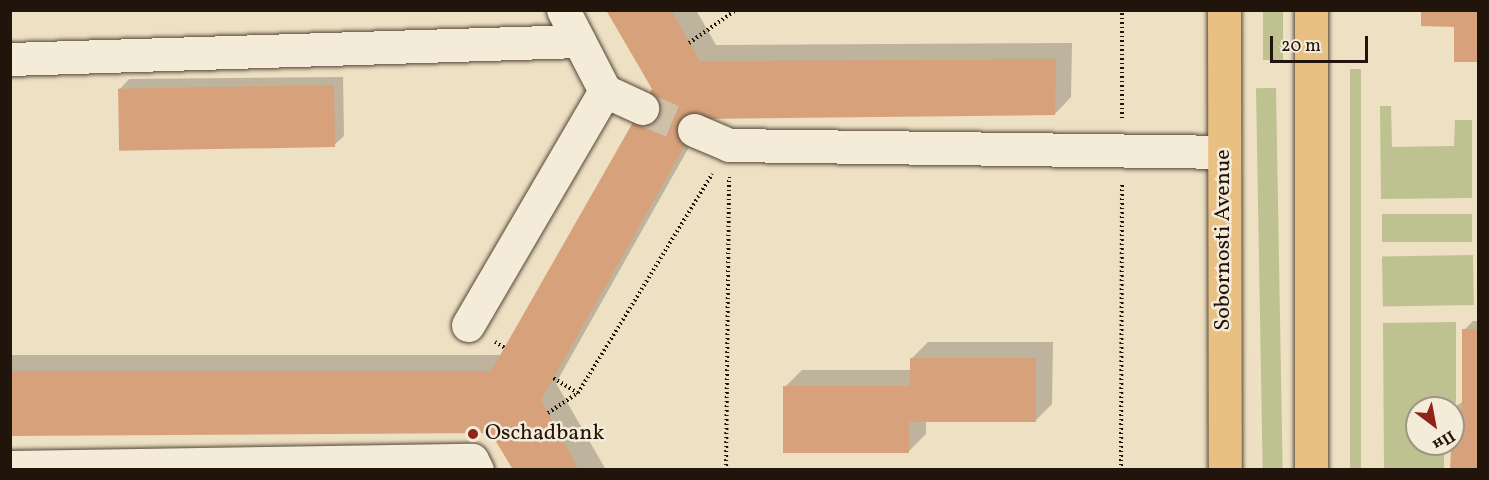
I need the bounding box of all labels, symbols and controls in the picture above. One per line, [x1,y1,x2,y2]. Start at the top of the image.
scale bar [1273,24,1370,62]
text: 20 m [1281,34,1321,59]
street label: Sobornosti Avenue [1211,149,1237,331]
north arrow [1405,396,1465,456]
place label: Oschadbank [485,421,604,447]
text: Пн [1428,424,1459,455]
marker: Oschadbank [466,427,480,441]

